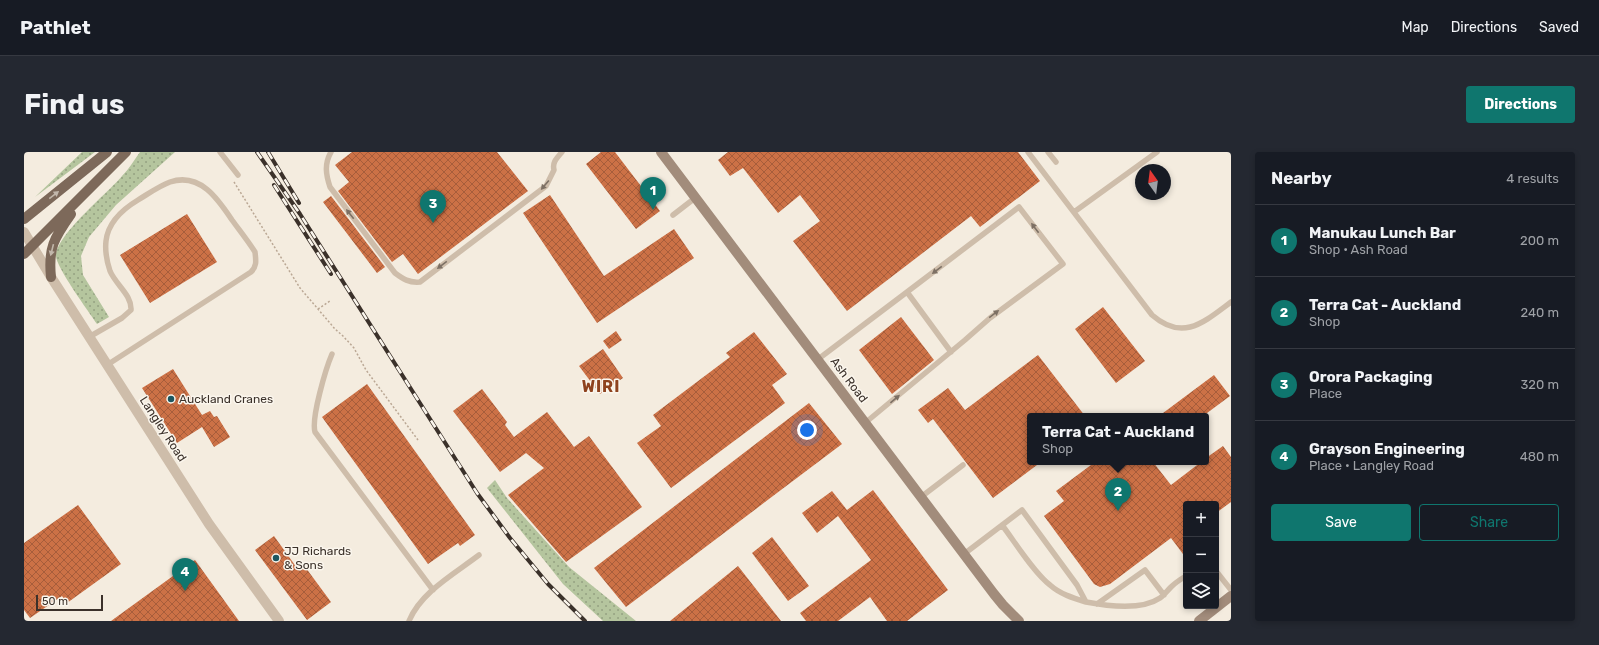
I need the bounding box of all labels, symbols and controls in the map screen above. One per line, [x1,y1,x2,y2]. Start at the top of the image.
text: Pathlet [20,16,91,39]
text: Map [1402,19,1429,36]
text: Directions [1451,19,1517,36]
text: Saved [1539,19,1579,36]
button: Directions [1466,86,1575,123]
text: Find us [24,88,124,121]
north arrow [1135,164,1171,200]
text: Nearby [1271,168,1332,188]
text: 4 results [1506,171,1559,186]
pin: 1 [640,177,666,210]
one-way arrow [540,180,549,190]
one-way arrow [49,190,60,199]
pin: 3 [420,190,446,223]
one-way arrow [346,208,355,219]
one-way arrow [1031,223,1040,234]
text: Manukau Lunch Bar [1309,224,1456,242]
text: 1 [1281,233,1287,248]
text: 200 m [1520,233,1559,248]
text: Shop · Ash Road [1309,242,1408,257]
one-way arrow [48,244,54,256]
one-way arrow [437,260,448,269]
one-way arrow [931,265,942,274]
text: Terra Cat - Auckland [1309,296,1461,314]
text: 2 [1280,305,1288,320]
text: 240 m [1520,305,1559,320]
one-way arrow [989,310,1000,319]
text: Shop [1309,314,1340,329]
street label: Ash Road [828,355,870,405]
text: Orora Packaging [1309,368,1432,386]
district label: WIRI [582,377,620,396]
text: 3 [1280,377,1288,392]
text: 320 m [1521,377,1559,392]
text: Place [1309,386,1342,401]
place label: Auckland Cranes [179,392,273,406]
street label: Langley Road [137,394,189,464]
marker: Auckland Cranes [166,394,176,404]
one-way arrow [890,394,901,403]
popup [1027,413,1209,465]
your location [797,420,817,440]
text: Terra Cat - Auckland [1042,423,1194,441]
text: Grayson Engineering [1309,440,1465,458]
text: Shop [1042,441,1073,456]
text: 4 [1280,449,1288,464]
text: 480 m [1520,449,1559,464]
text: Place · Langley Road [1309,458,1434,473]
pin: 2 [1105,478,1131,511]
map controls [1183,501,1219,609]
button: + [1183,501,1219,537]
button: Save [1271,504,1411,541]
button: Share [1419,504,1559,541]
button: − [1183,537,1219,573]
place label: JJ Richards & Sons [284,544,351,572]
marker: JJ Richards & Sons [271,553,281,563]
pin: 4 [172,558,198,591]
button: layers [1183,573,1219,609]
scale bar [36,593,103,612]
text: 50 m [42,595,68,608]

